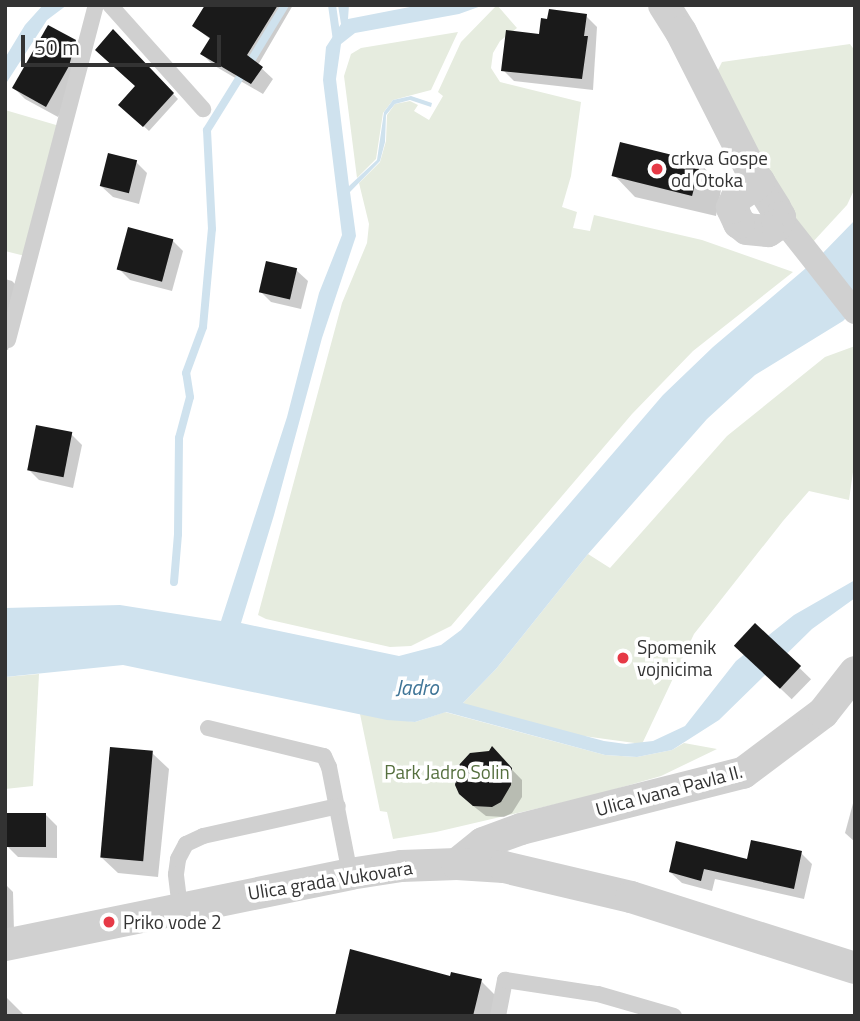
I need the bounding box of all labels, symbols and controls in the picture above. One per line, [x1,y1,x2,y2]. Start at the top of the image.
scale bar [24,21,224,65]
text: 50 m [34,31,80,63]
place label: crkva Gospe od Otoka [671,147,768,191]
marker: crkva Gospe od Otoka [649,161,665,177]
place label: Spomenik vojnicima [637,636,716,680]
marker: Spomenik vojnicima [615,650,631,666]
water label: Jadro [395,674,439,700]
street label: Ulica Ivana Pavla II. [593,759,745,821]
park label: Park Jadro Solin [384,761,510,783]
street label: Ulica grada Vukovara [246,856,414,904]
place label: Priko vode 2 [123,911,222,933]
marker: Priko vode 2 [101,914,117,930]

